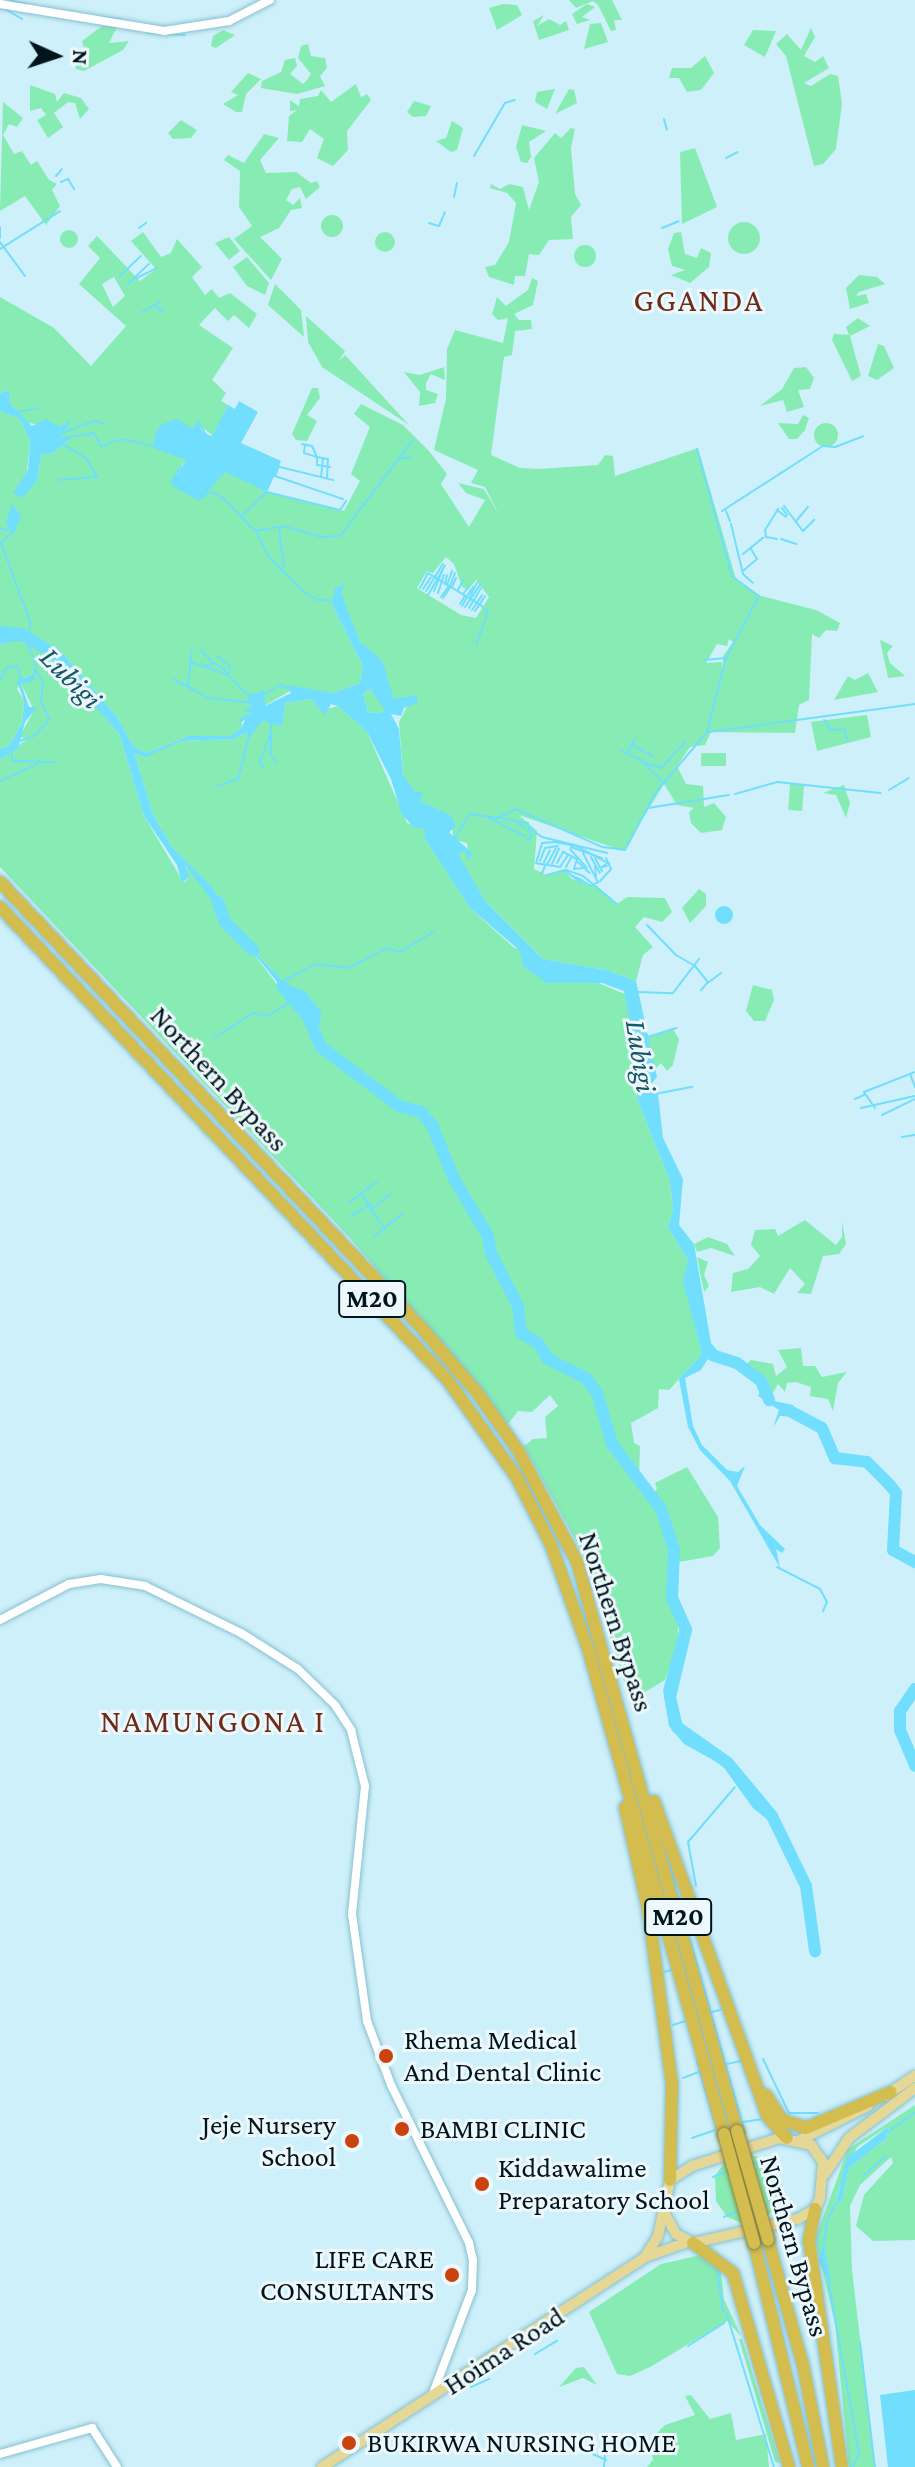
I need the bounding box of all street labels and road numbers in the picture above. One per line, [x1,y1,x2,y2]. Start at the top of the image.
street label: Northern Bypass [143,999,295,1159]
road number: M20 [338,1277,406,1321]
street label: Northern Bypass [571,1528,661,1716]
road number: M20 [644,1895,712,1939]
street label: Northern Bypass [752,2152,836,2340]
street label: Hoima Road [437,2300,571,2402]

